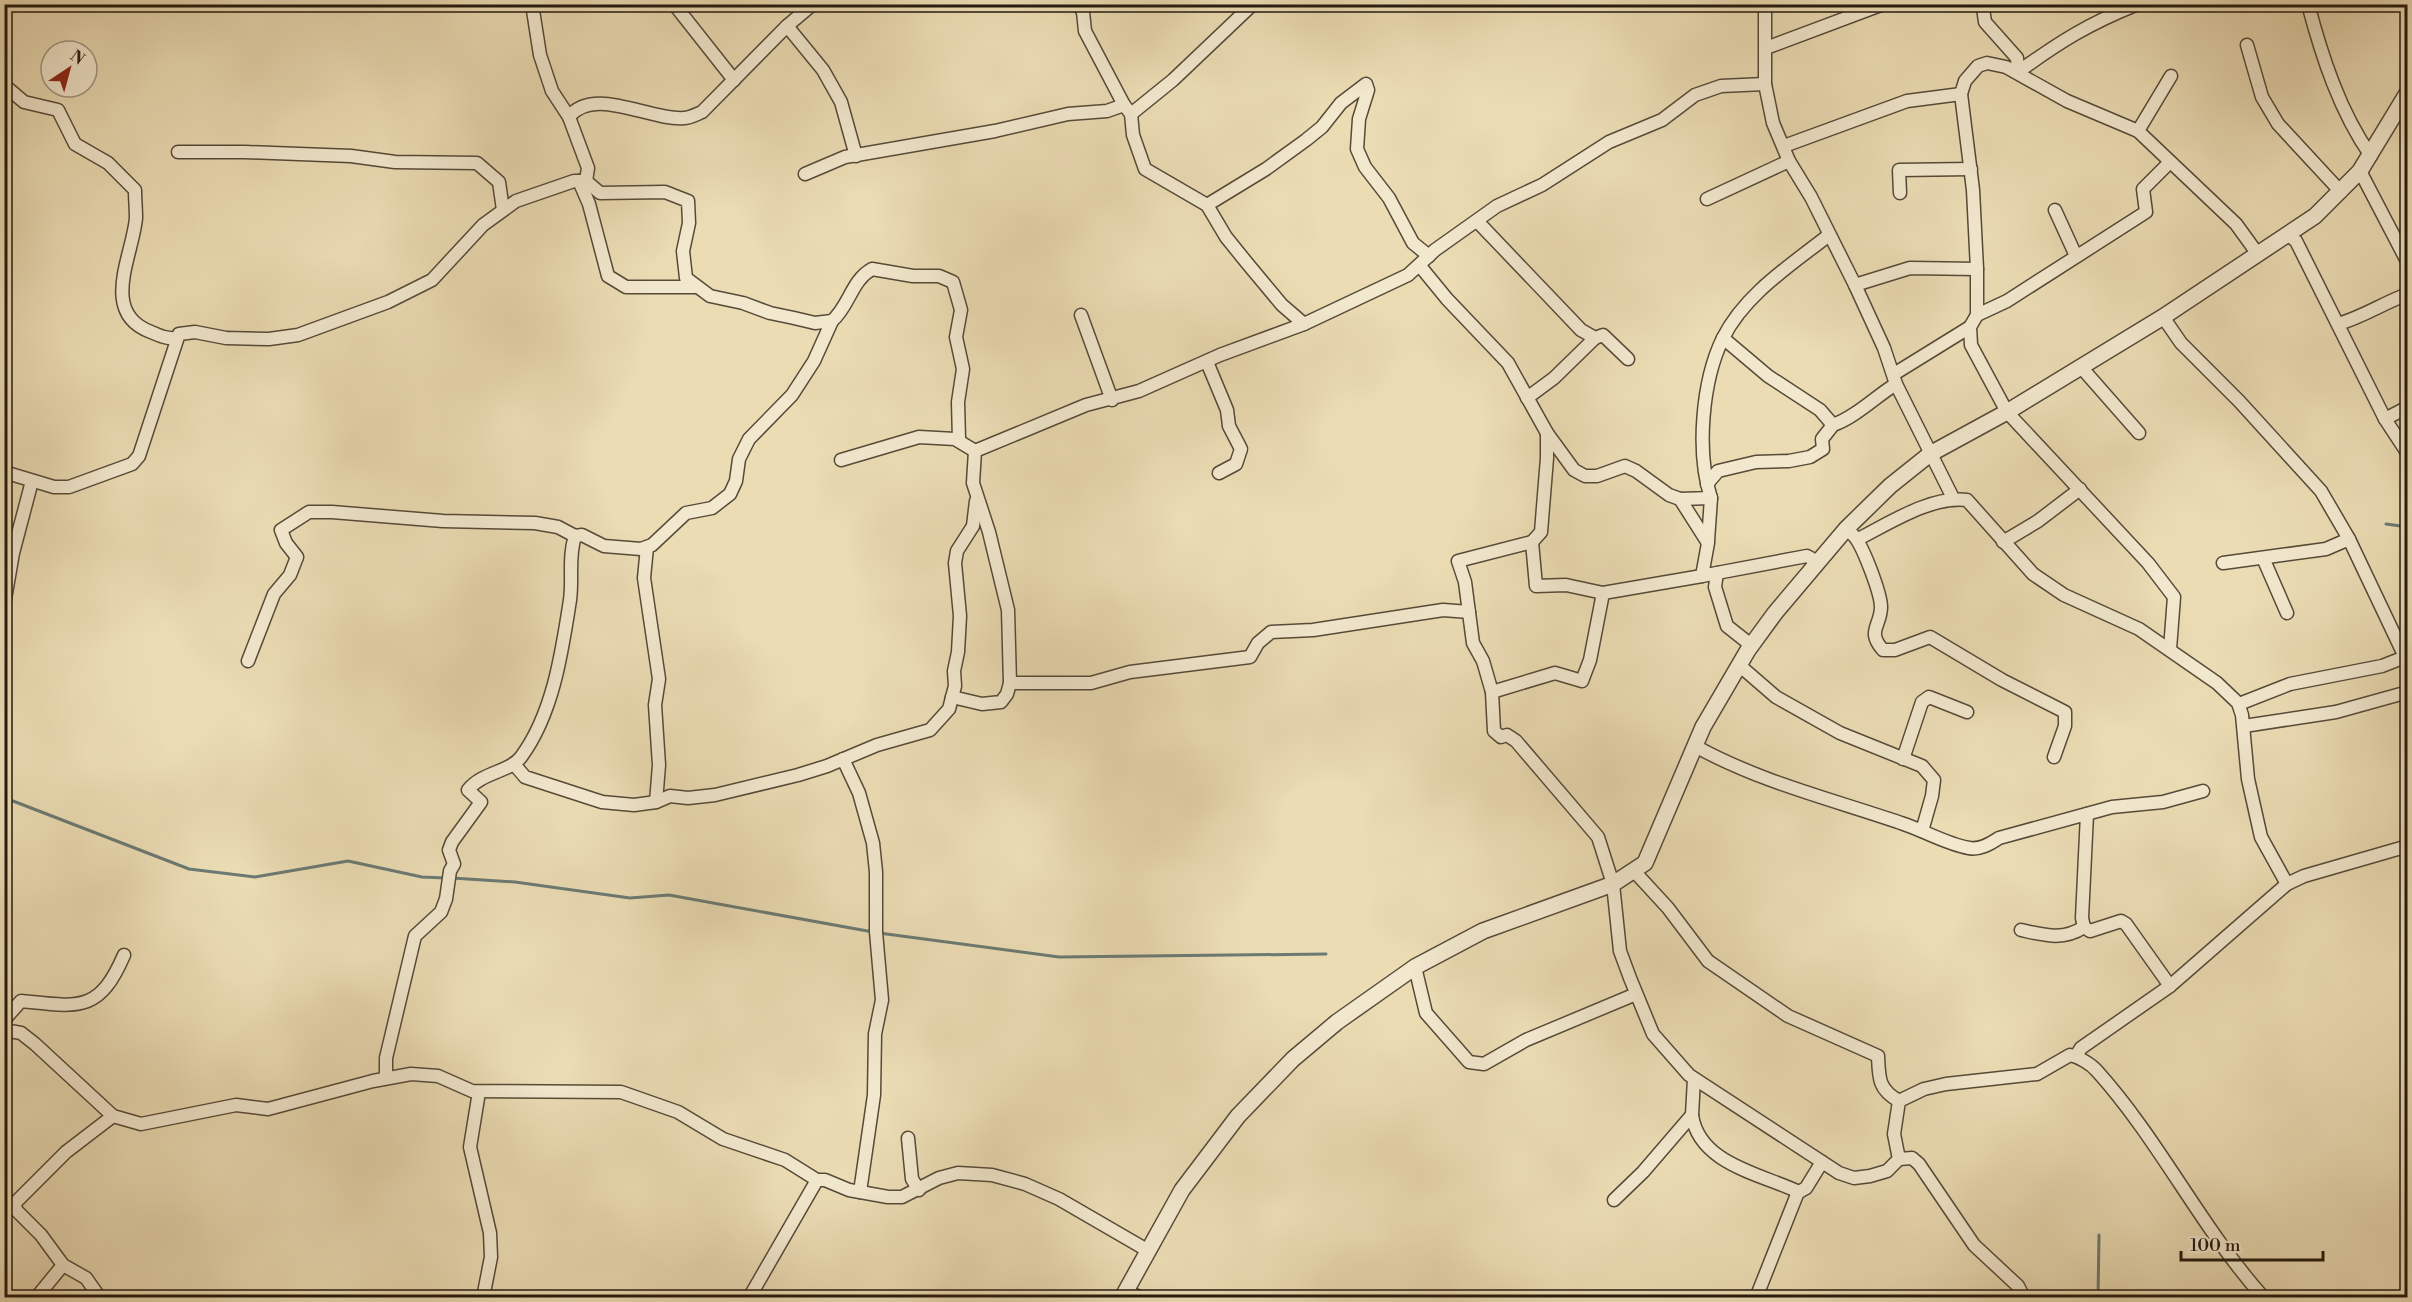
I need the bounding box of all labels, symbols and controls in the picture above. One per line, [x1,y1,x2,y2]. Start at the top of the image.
north arrow [39,39,99,99]
text: N [66,46,89,70]
scale bar [2181,1224,2324,1262]
text: 100 m [2190,1234,2241,1257]

